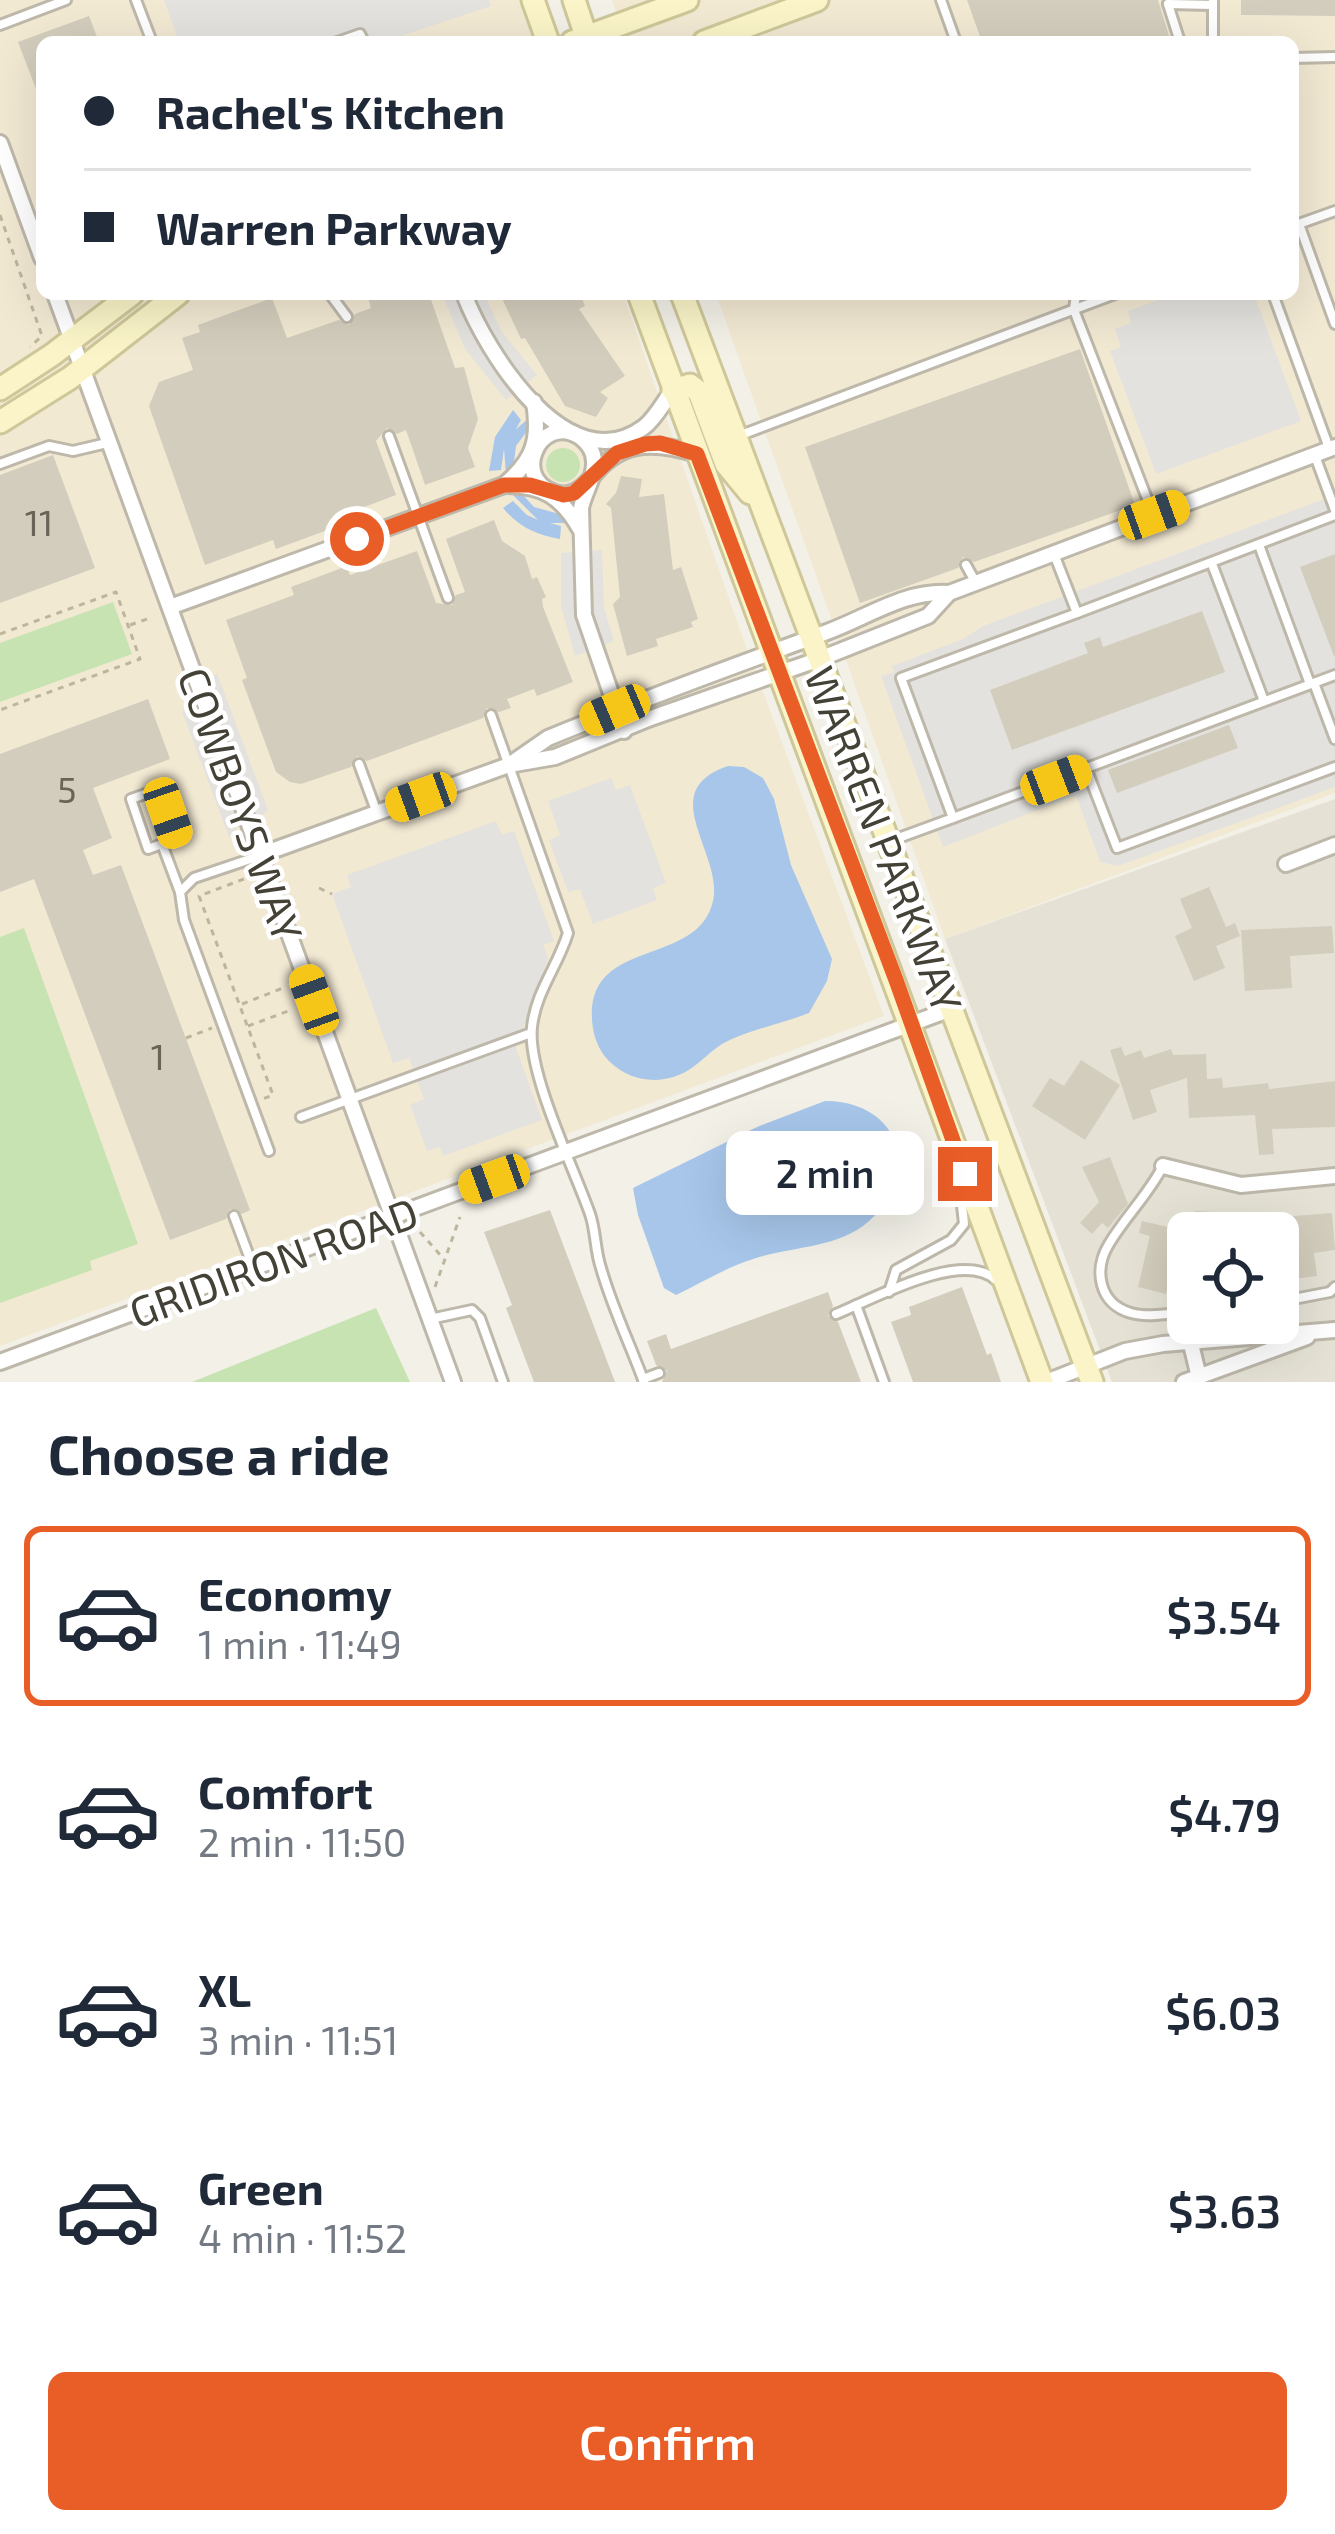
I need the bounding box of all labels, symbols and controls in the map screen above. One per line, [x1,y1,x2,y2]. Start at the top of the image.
text: Rachel's Kitchen [156,84,505,138]
text: Warren Parkway [156,200,512,254]
car [1114,486,1194,544]
house number: 11 [25,500,53,543]
route start [330,512,384,566]
street label: WARREN PARKWAY [796,659,974,1019]
street label: COWBOYS WAY [169,660,315,948]
car [575,679,655,741]
car [1016,750,1096,810]
house number: 5 [57,767,77,810]
car [381,768,461,826]
car [139,773,197,853]
car [285,960,343,1040]
house number: 1 [151,1034,165,1077]
callout: 2 min [725,1132,923,1216]
route end [938,1147,992,1201]
text: 2 min [776,1149,874,1196]
car [454,1150,534,1208]
street label: GRIDIRON ROAD [122,1186,424,1336]
map controls [1167,1212,1299,1344]
button: locate [1167,1212,1299,1344]
text: Choose a ride [48,1421,390,1486]
icon: car [54,1562,162,1670]
text: Economy [198,1566,392,1620]
text: $3.54 [1166,1589,1281,1643]
text: 1 min · 11:49 [198,1620,402,1667]
icon: car [54,1760,162,1868]
text: Comfort [198,1764,373,1818]
text: $4.79 [1168,1787,1281,1841]
text: 2 min · 11:50 [198,1818,406,1865]
icon: car [54,1958,162,2066]
text: XL [198,1962,251,2016]
text: $6.03 [1165,1985,1281,2039]
text: 3 min · 11:51 [198,2016,398,2063]
icon: car [54,2156,162,2264]
text: Green [198,2160,324,2214]
text: $3.63 [1168,2183,1281,2237]
text: 4 min · 11:52 [198,2214,407,2261]
button: Confirm [48,2372,1287,2510]

